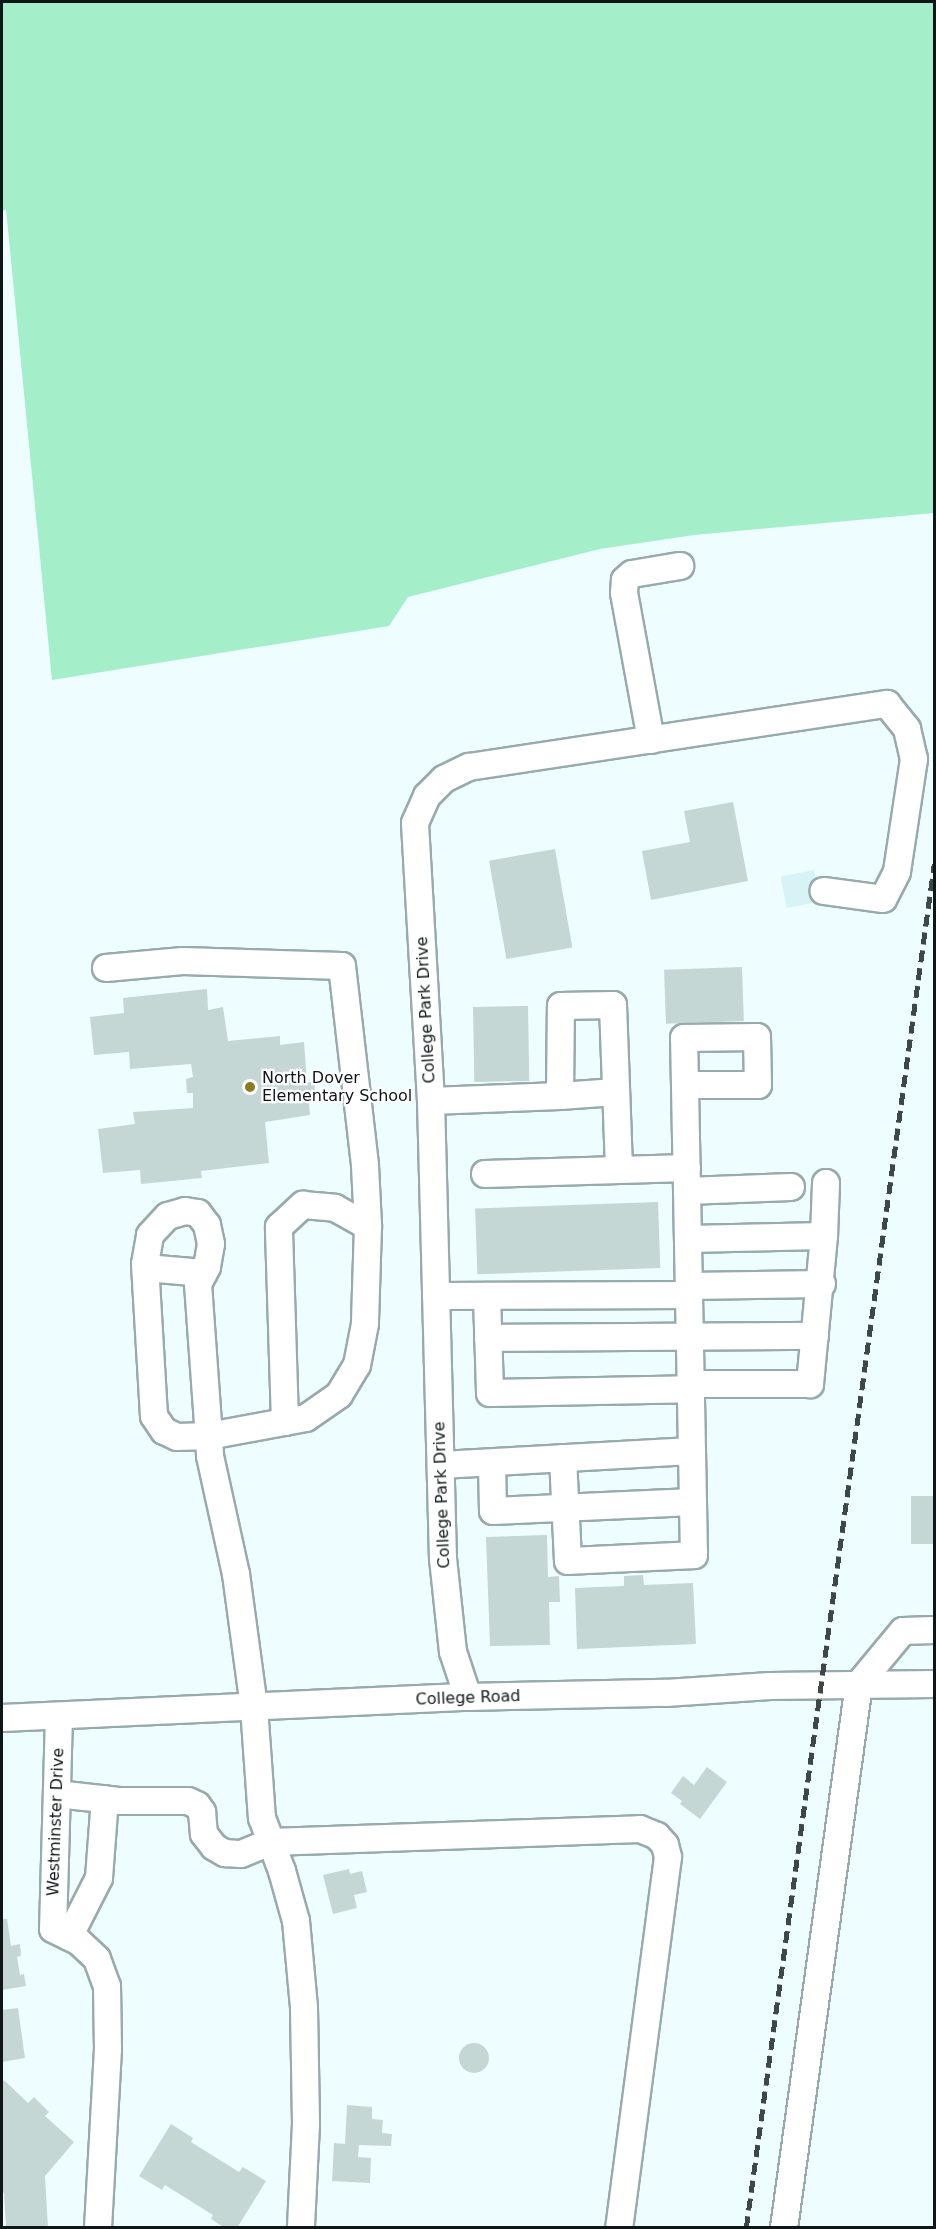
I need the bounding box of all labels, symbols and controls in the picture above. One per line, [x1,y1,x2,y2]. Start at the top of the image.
street label: College Park Drive [413,936,439,1084]
place label: North Dover Elementary School [262,1068,412,1106]
marker: North Dover Elementary School [243,1080,257,1094]
street label: College Park Drive [430,1421,454,1569]
street label: College Road [415,1687,521,1709]
street label: Westminster Drive [44,1748,68,1896]

